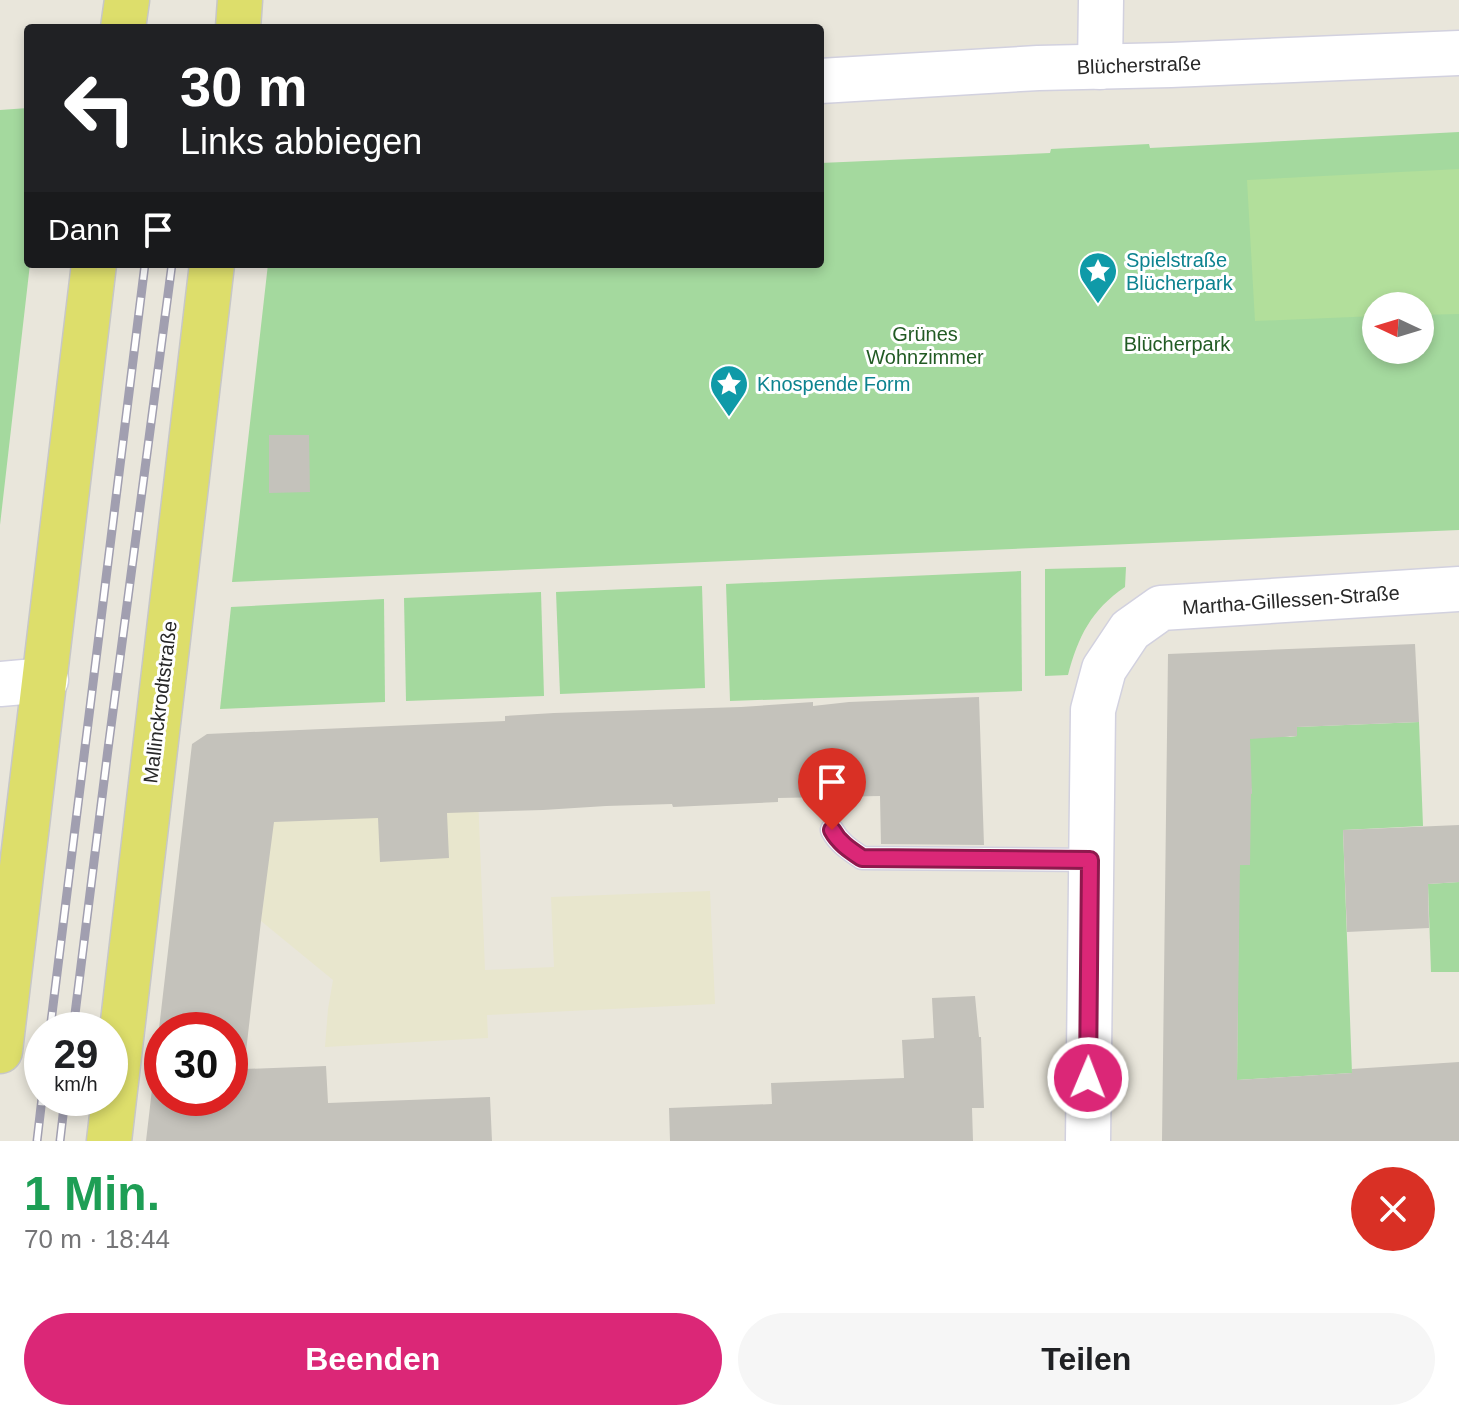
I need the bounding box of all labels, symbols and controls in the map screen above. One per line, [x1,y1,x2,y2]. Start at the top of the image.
street label: Blücherstraße [1076,52,1202,78]
text: 30 m [180,55,308,118]
icon: left [48,56,152,160]
text: Links abbiegen [180,121,422,162]
icon: arrive [136,208,180,252]
text: Dann [48,213,120,246]
place label: Spielstraße Blücherpark [1126,249,1234,294]
place icon: Spielstraße Blücherpark [1077,250,1119,305]
north arrow [1362,292,1434,364]
map controls [1362,292,1434,364]
park label: Grünes Wohnzimmer [866,323,984,368]
park label: Blücherpark [1124,333,1231,355]
place icon: Knospende Form [708,363,750,418]
place label: Knospende Form [757,373,910,395]
street label: Martha-Gillessen-Straße [1182,581,1400,619]
street label: Mallinckrodtstraße [139,620,181,784]
pin [798,748,866,830]
icon: arrive [810,760,854,804]
speed limit sign: 30 [144,1012,248,1116]
text: 29 [54,1032,98,1076]
position arrow [1046,1036,1130,1120]
text: km/h [54,1073,98,1095]
text: 1 Min. [24,1167,160,1220]
button: close [1351,1167,1435,1251]
text: 70 m · 18:44 [24,1224,170,1254]
button: Beenden [24,1313,722,1405]
button: Teilen [738,1313,1435,1405]

